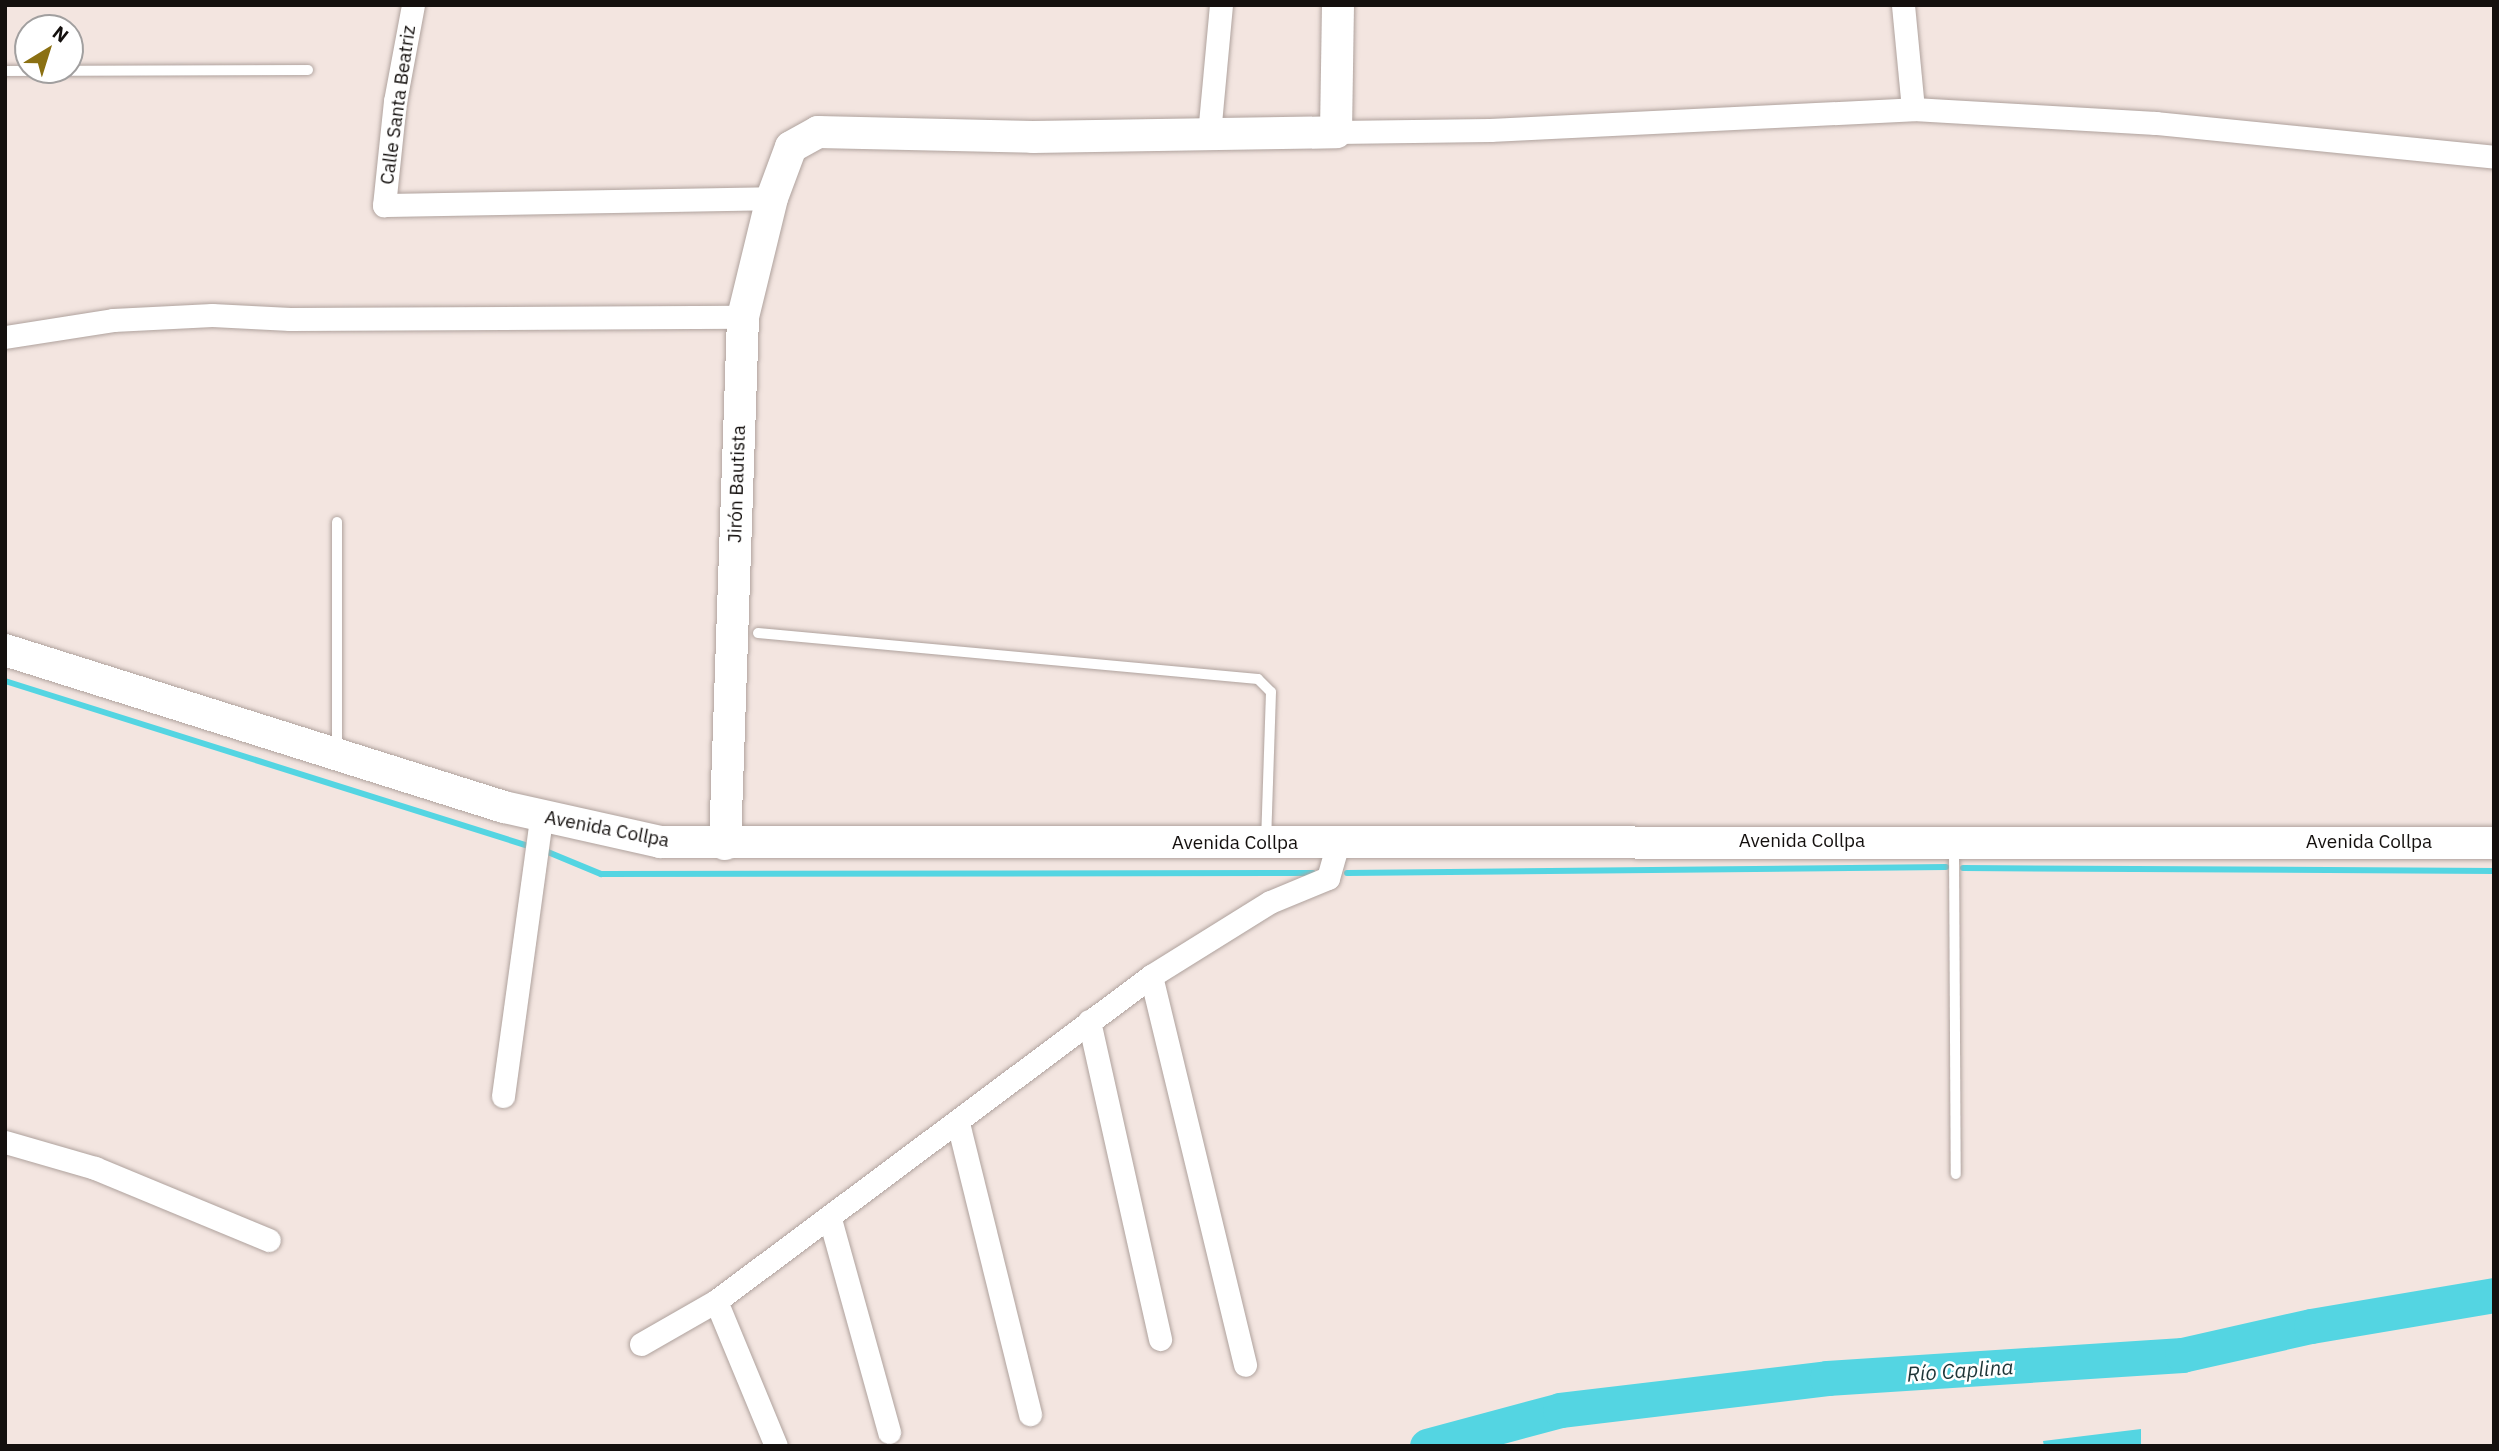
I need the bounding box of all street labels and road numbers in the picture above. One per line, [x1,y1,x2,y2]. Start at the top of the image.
street label: Calle Santa Beatriz [376,24,420,186]
street label: Jirón Bautista [724,425,750,543]
street label: Avenida Collpa [543,806,671,852]
street label: Avenida Collpa [1739,830,1865,852]
street label: Avenida Collpa [2306,831,2432,853]
street label: Avenida Collpa [1172,832,1298,854]

